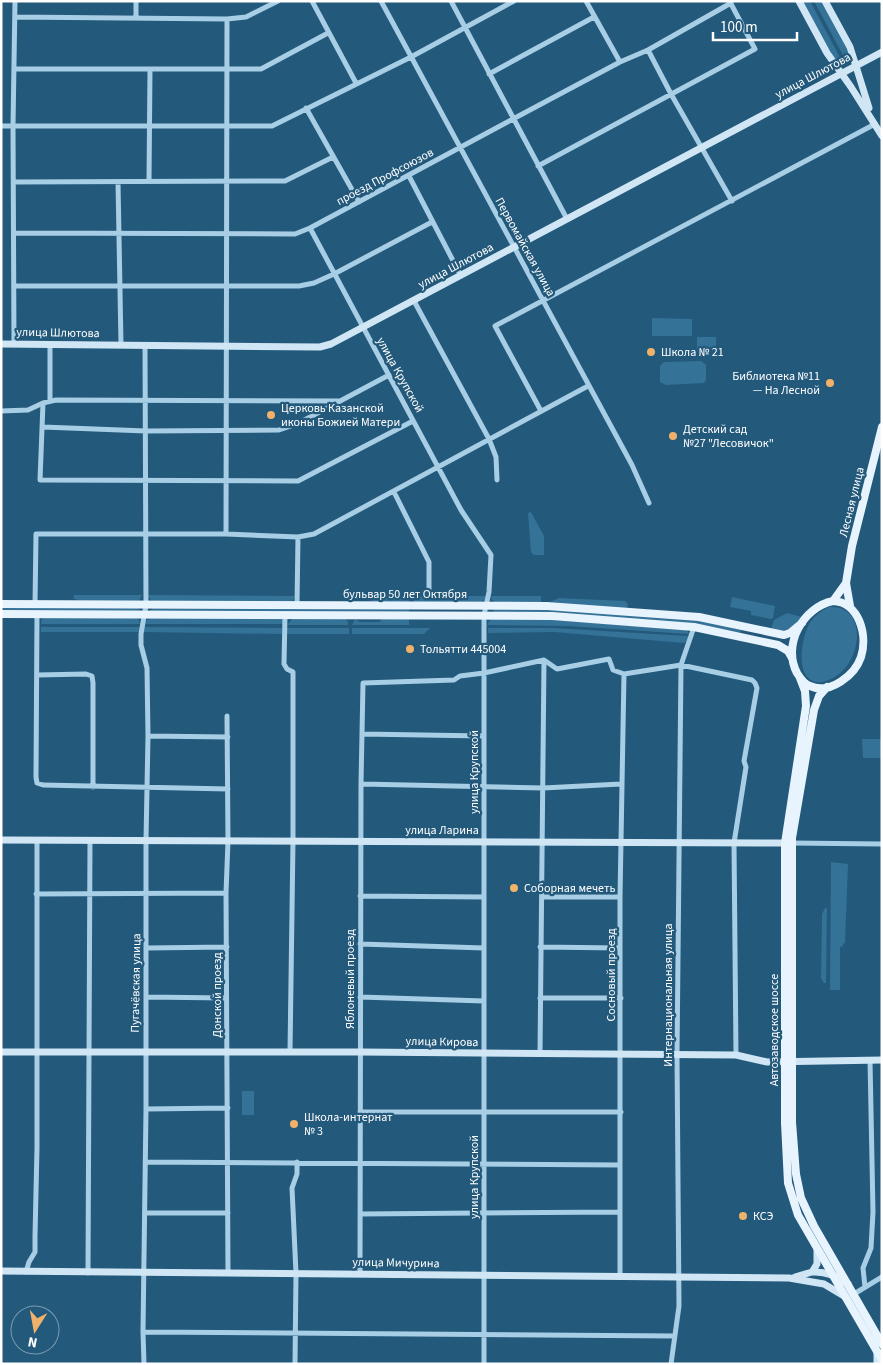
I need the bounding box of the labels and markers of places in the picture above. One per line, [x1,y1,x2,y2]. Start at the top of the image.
place label: Школа № 21 [661,344,724,361]
marker: Школа № 21 [645,346,657,358]
place label: Библиотека №11 — На Лесной [732,368,820,399]
marker: Библиотека №11 — На Лесной [824,377,836,389]
place label: Церковь Казанской иконы Божией Матери [281,400,400,431]
marker: Церковь Казанской иконы Божией Матери [265,409,277,421]
place label: Детский сад №27 "Лесовичок" [683,421,774,452]
marker: Детский сад №27 "Лесовичок" [667,430,679,442]
place label: Тольятти 445004 [420,641,506,658]
marker: Тольятти 445004 [404,643,416,655]
place label: Cоборная мечеть [524,880,615,897]
marker: Cоборная мечеть [508,882,520,894]
place label: Школа-интернат № 3 [304,1109,393,1140]
marker: Школа-интернат № 3 [288,1118,300,1130]
place label: КСЭ [753,1208,774,1225]
marker: КСЭ [737,1210,749,1222]

